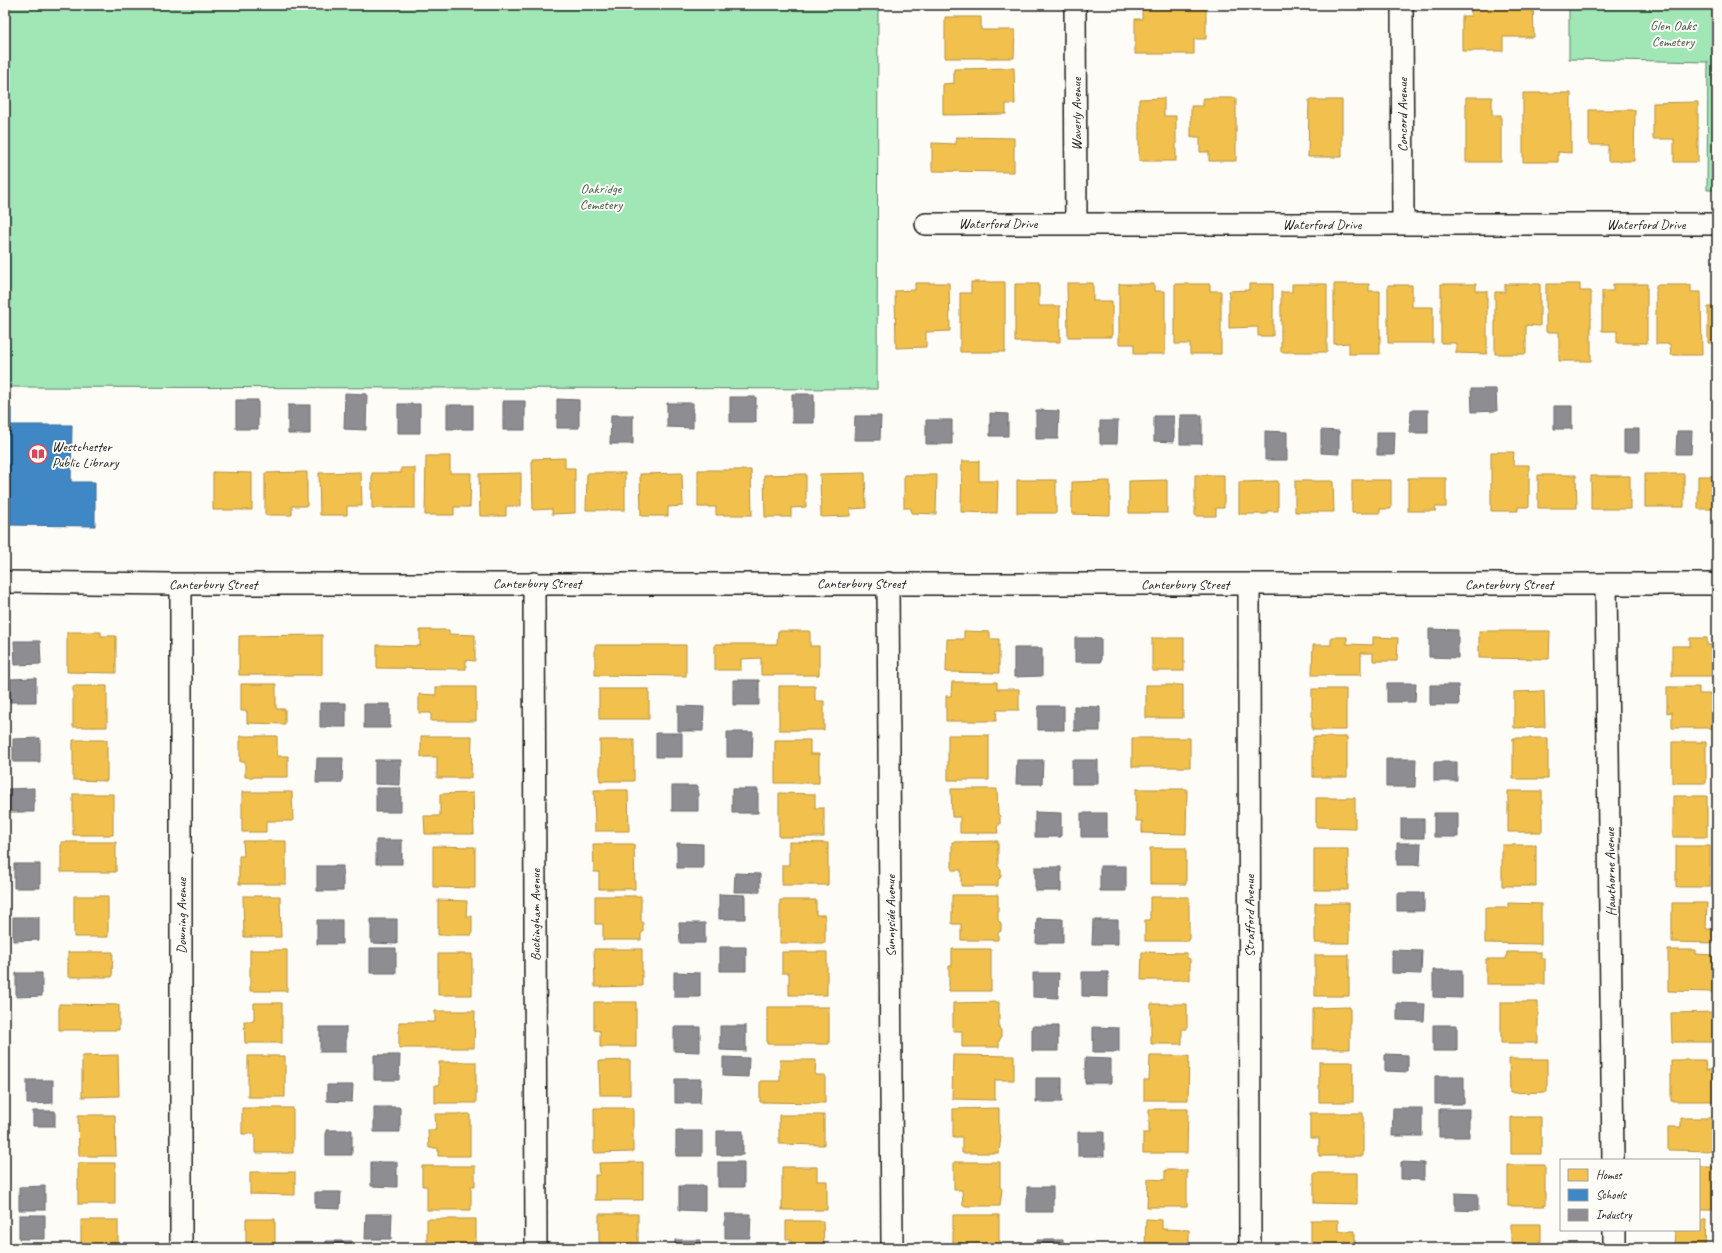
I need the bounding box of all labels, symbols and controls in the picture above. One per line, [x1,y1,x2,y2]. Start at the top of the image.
park label: Glen Oaks Cemetery [1650,17,1697,50]
street label: Waverly Avenue [1068,76,1085,150]
street label: Concord Avenue [1394,77,1411,152]
park label: Oakridge Cemetery [580,180,623,213]
street label: Waterford Drive [959,215,1039,232]
street label: Waterford Drive [1283,216,1363,233]
street label: Waterford Drive [1607,216,1687,233]
place label: Westchester Public Library [52,438,120,471]
library icon: Westchester Public Library [27,443,49,465]
street label: Canterbury Street [493,575,583,592]
street label: Canterbury Street [817,575,907,592]
street label: Canterbury Street [169,576,259,593]
street label: Canterbury Street [1141,576,1231,593]
street label: Canterbury Street [1465,576,1555,593]
street label: Hawthorne Avenue [1601,826,1620,916]
street label: Buckingham Avenue [527,868,544,961]
street label: Sunnyside Avenue [882,873,899,957]
street label: Stratford Avenue [1241,873,1258,957]
street label: Downing Avenue [173,877,190,954]
legend [1560,1159,1700,1231]
text: Homes [1596,1167,1623,1183]
text: Schools [1596,1187,1628,1203]
text: Industry [1596,1207,1633,1223]

